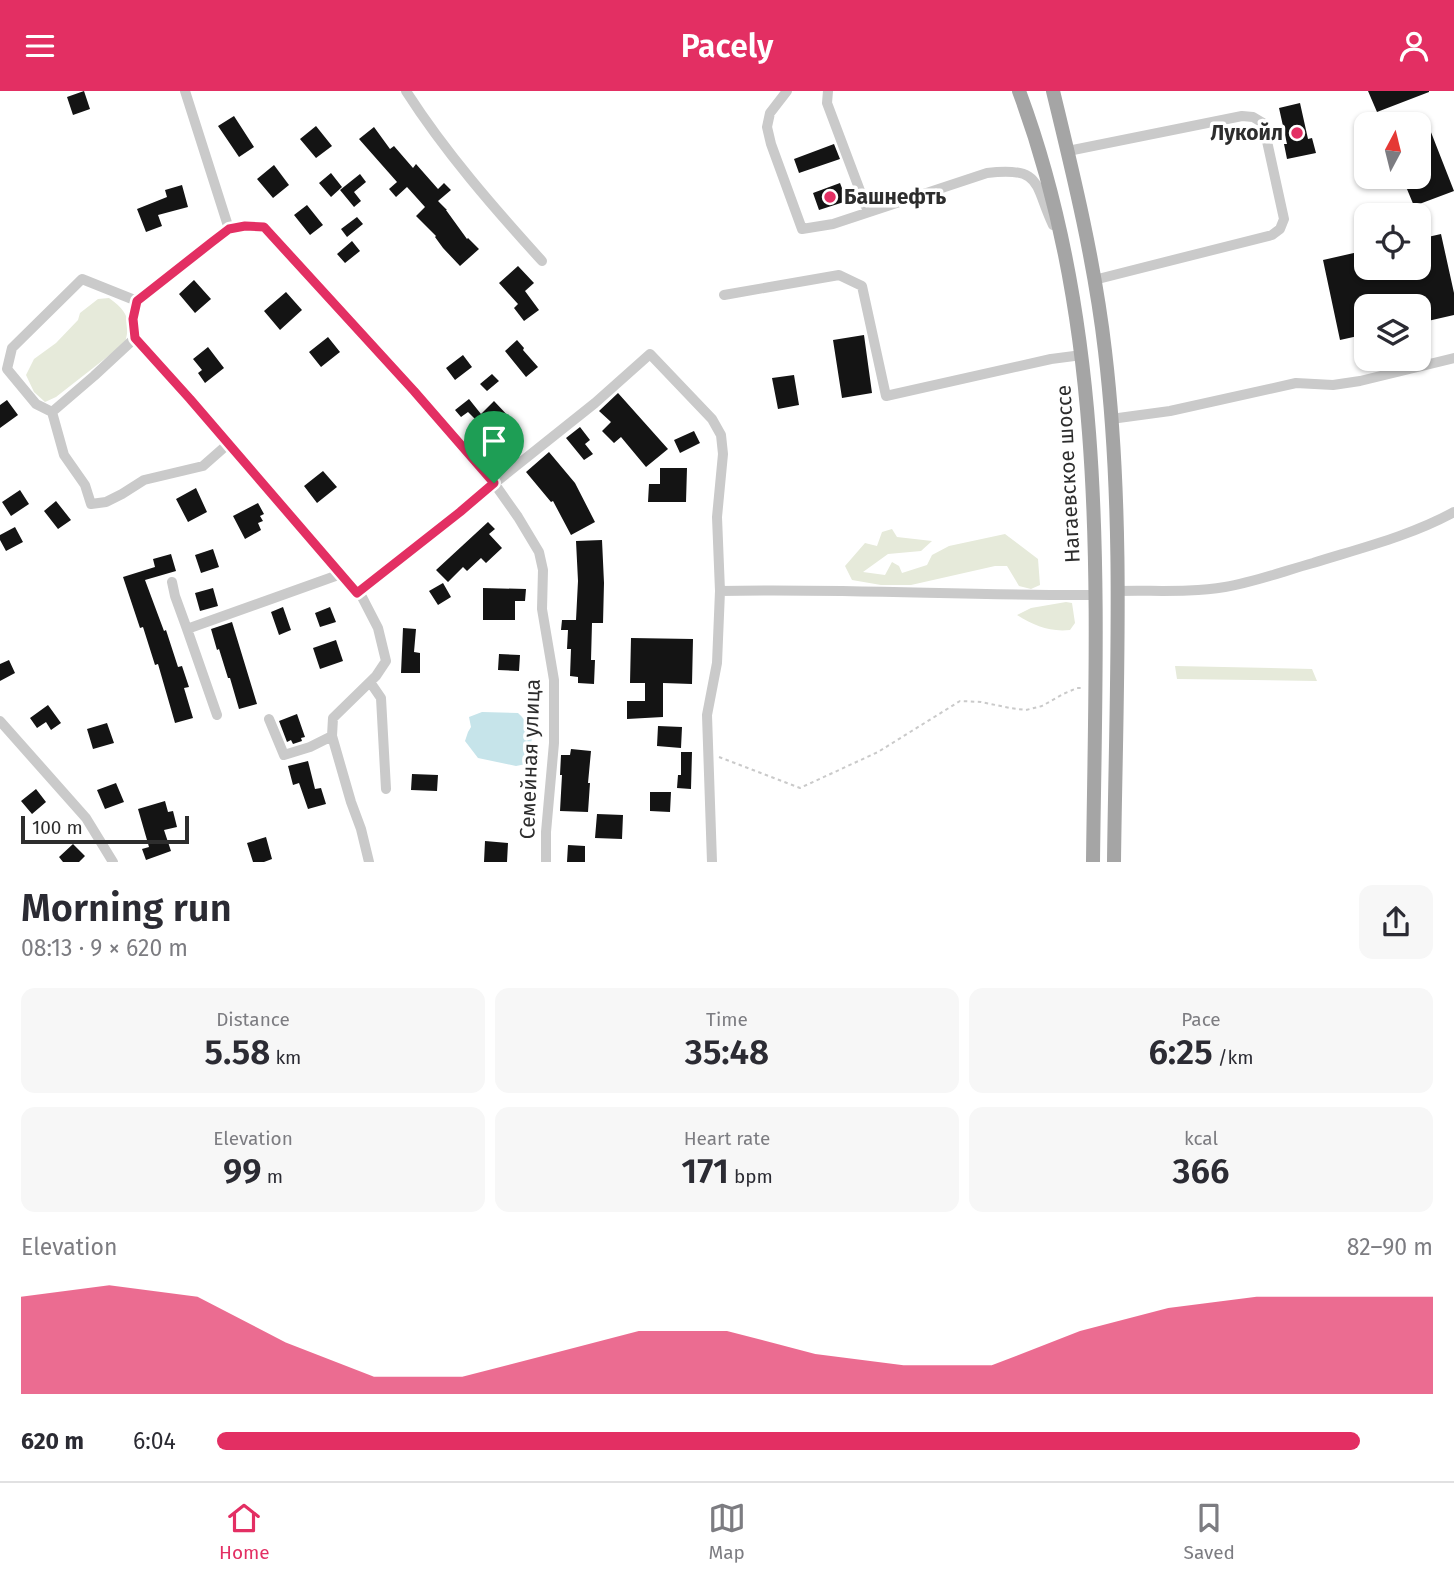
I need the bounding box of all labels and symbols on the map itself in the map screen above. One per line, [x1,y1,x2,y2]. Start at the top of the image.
north arrow [1354,112,1432,189]
place label: Лукойл [1210,120,1283,146]
marker: Лукойл [1289,125,1305,141]
place label: Башнефть [844,184,946,210]
marker: Башнефть [822,189,838,205]
street label: Нагаевское шоссе [1050,384,1086,564]
pin [464,411,524,483]
street label: Семейная улица [514,678,546,840]
scale bar [21,813,189,844]

